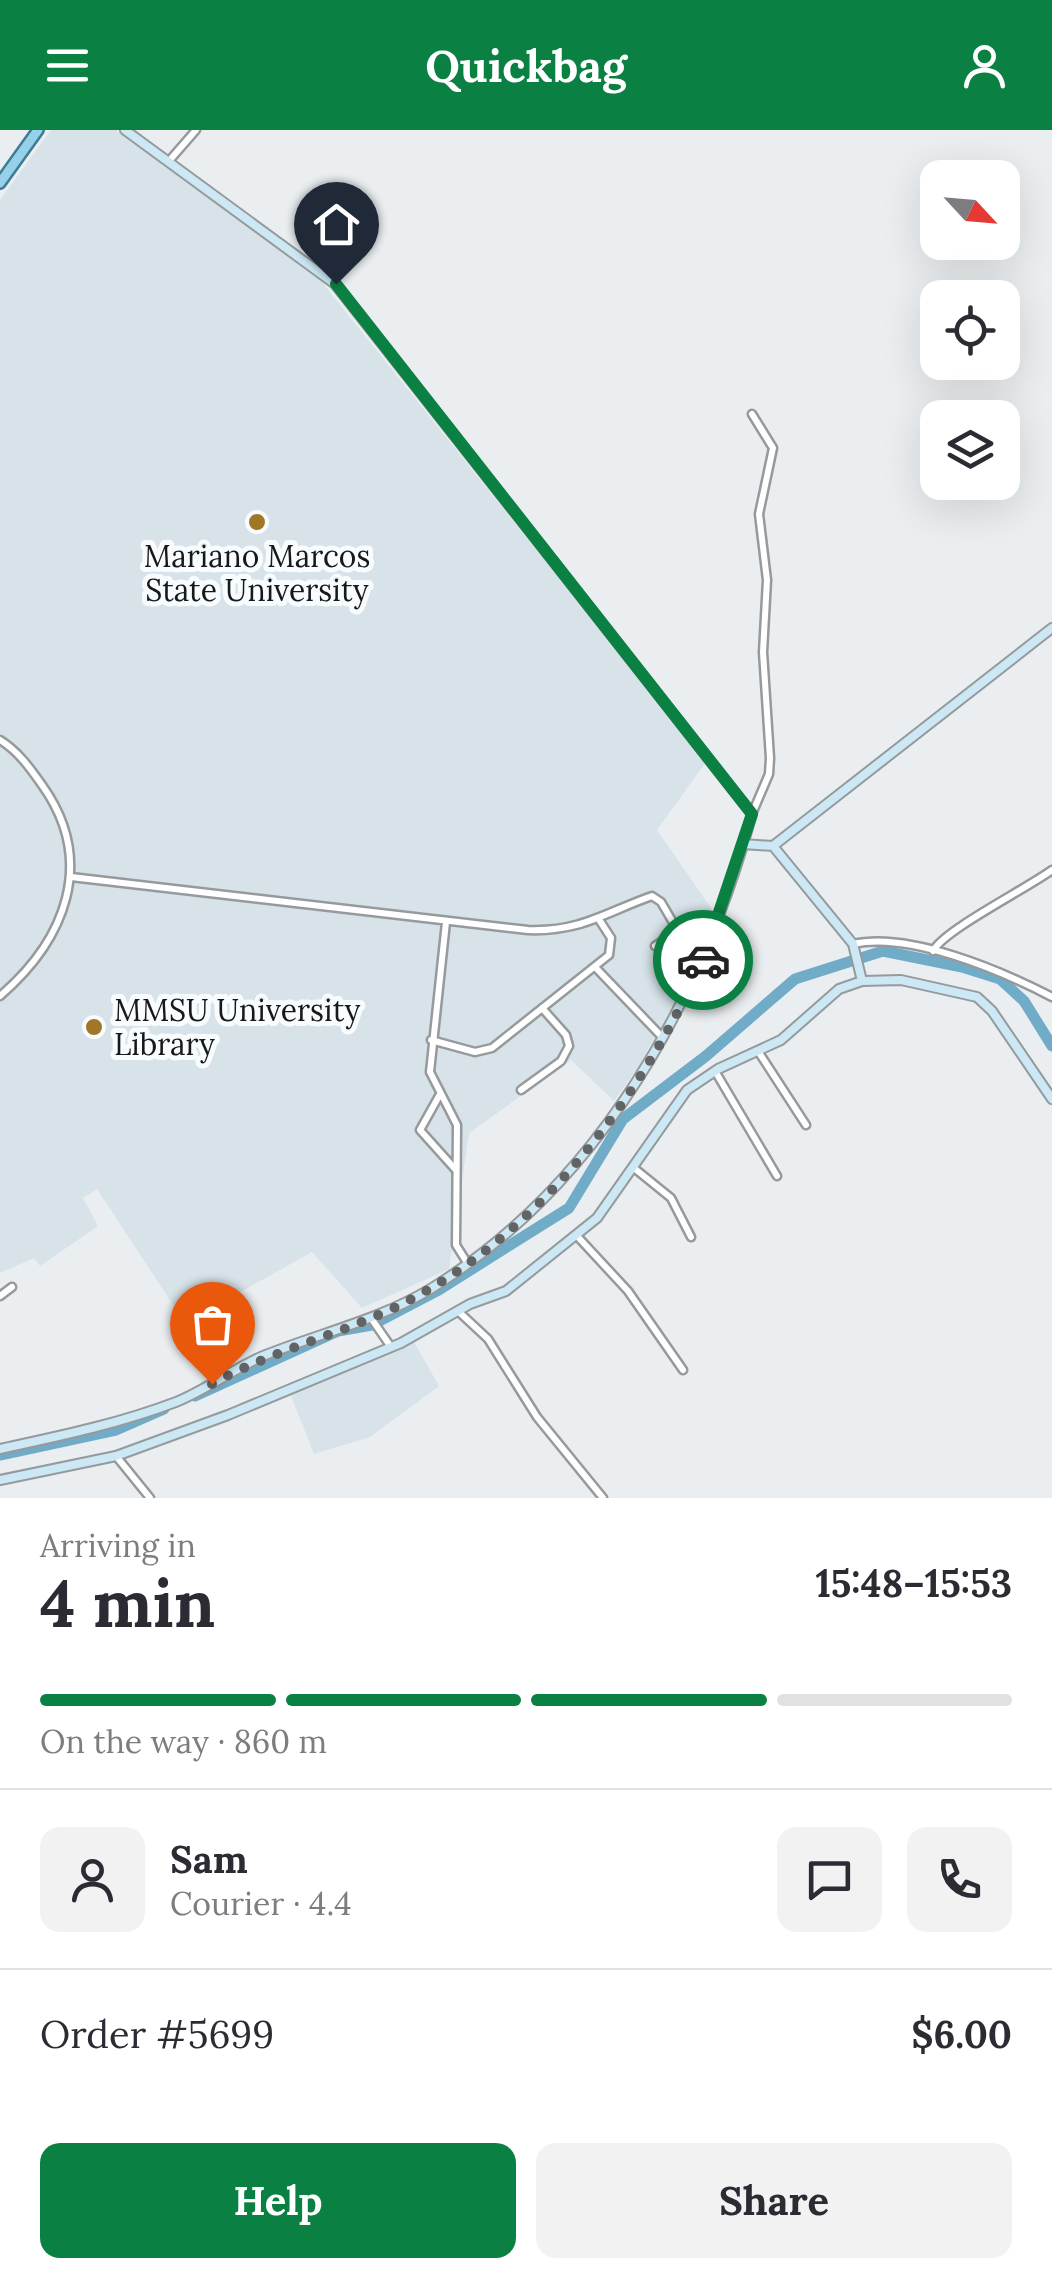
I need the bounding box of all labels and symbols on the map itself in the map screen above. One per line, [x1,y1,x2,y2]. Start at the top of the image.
north arrow [920,160,1020,260]
pin [294,182,379,285]
marker: Mariano Marcos State University [246,511,268,533]
place label: Mariano Marcos State University [144,537,370,610]
courier [653,910,753,1010]
place label: MMSU University Library [114,991,360,1064]
marker: MMSU University Library [83,1016,105,1038]
pin [170,1282,255,1385]

